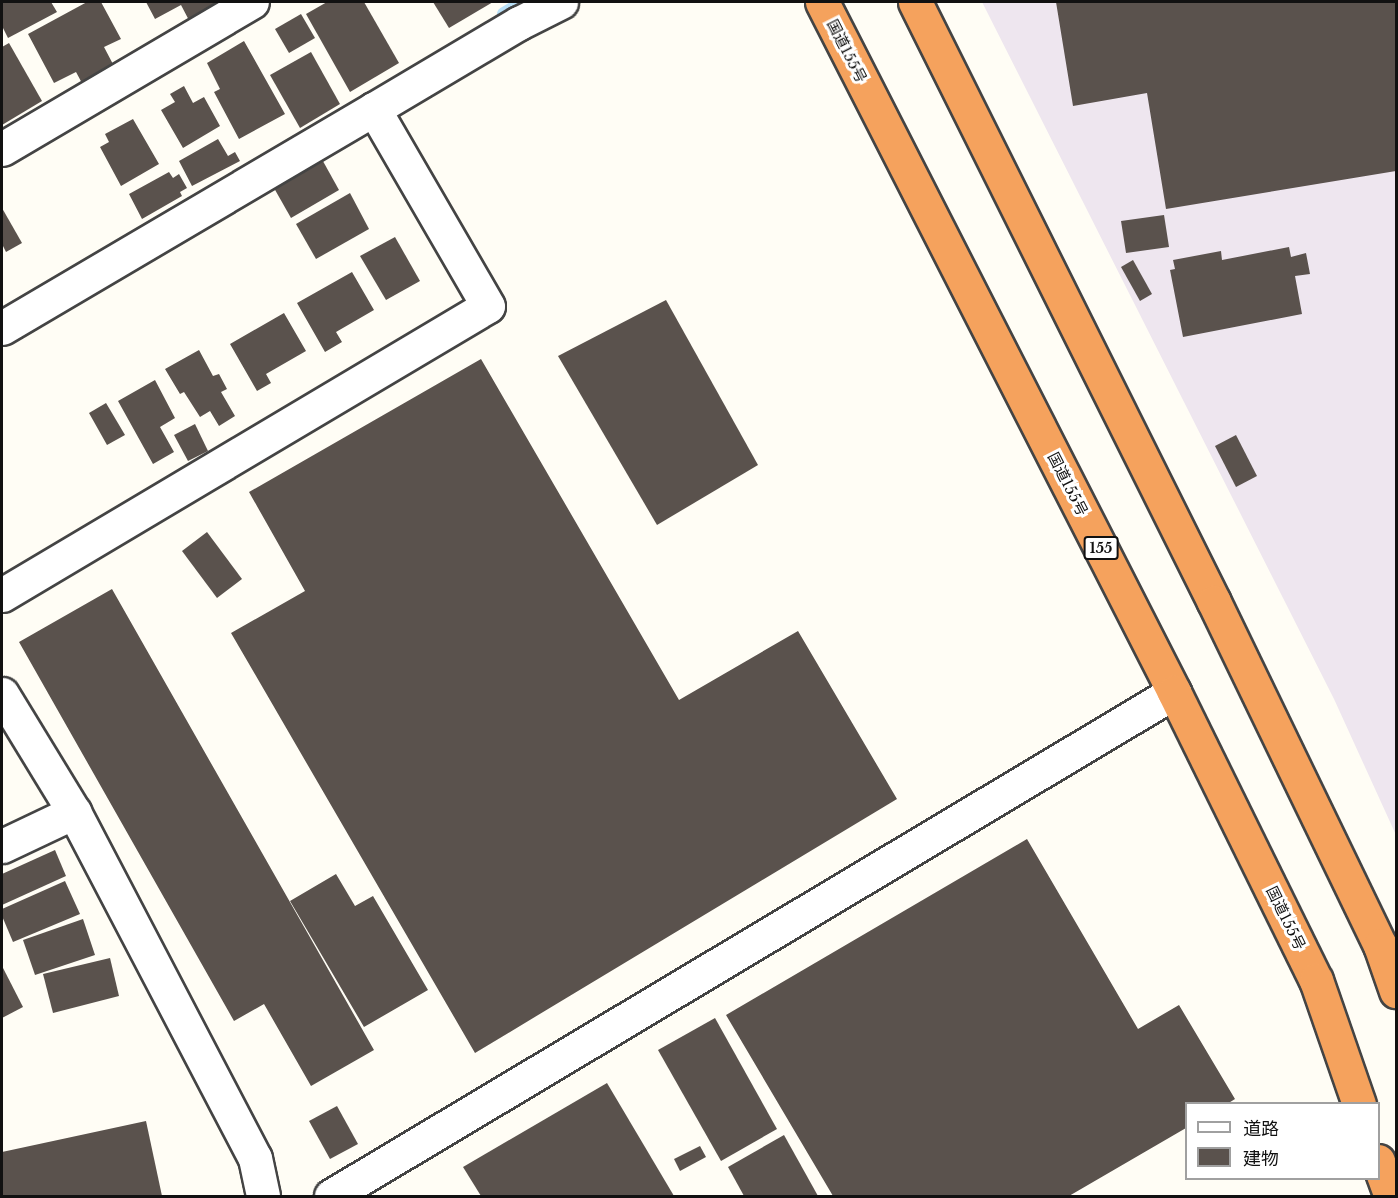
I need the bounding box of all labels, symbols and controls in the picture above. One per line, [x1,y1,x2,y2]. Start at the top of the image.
street label: 国道155号 [823,16,871,86]
street label: 国道155号 [1044,449,1092,519]
road number: 155 [1083,537,1119,559]
street label: 国道155号 [1263,883,1309,953]
legend [1185,1102,1380,1180]
text: 道路 [1243,1118,1279,1140]
text: 建物 [1243,1148,1279,1170]

